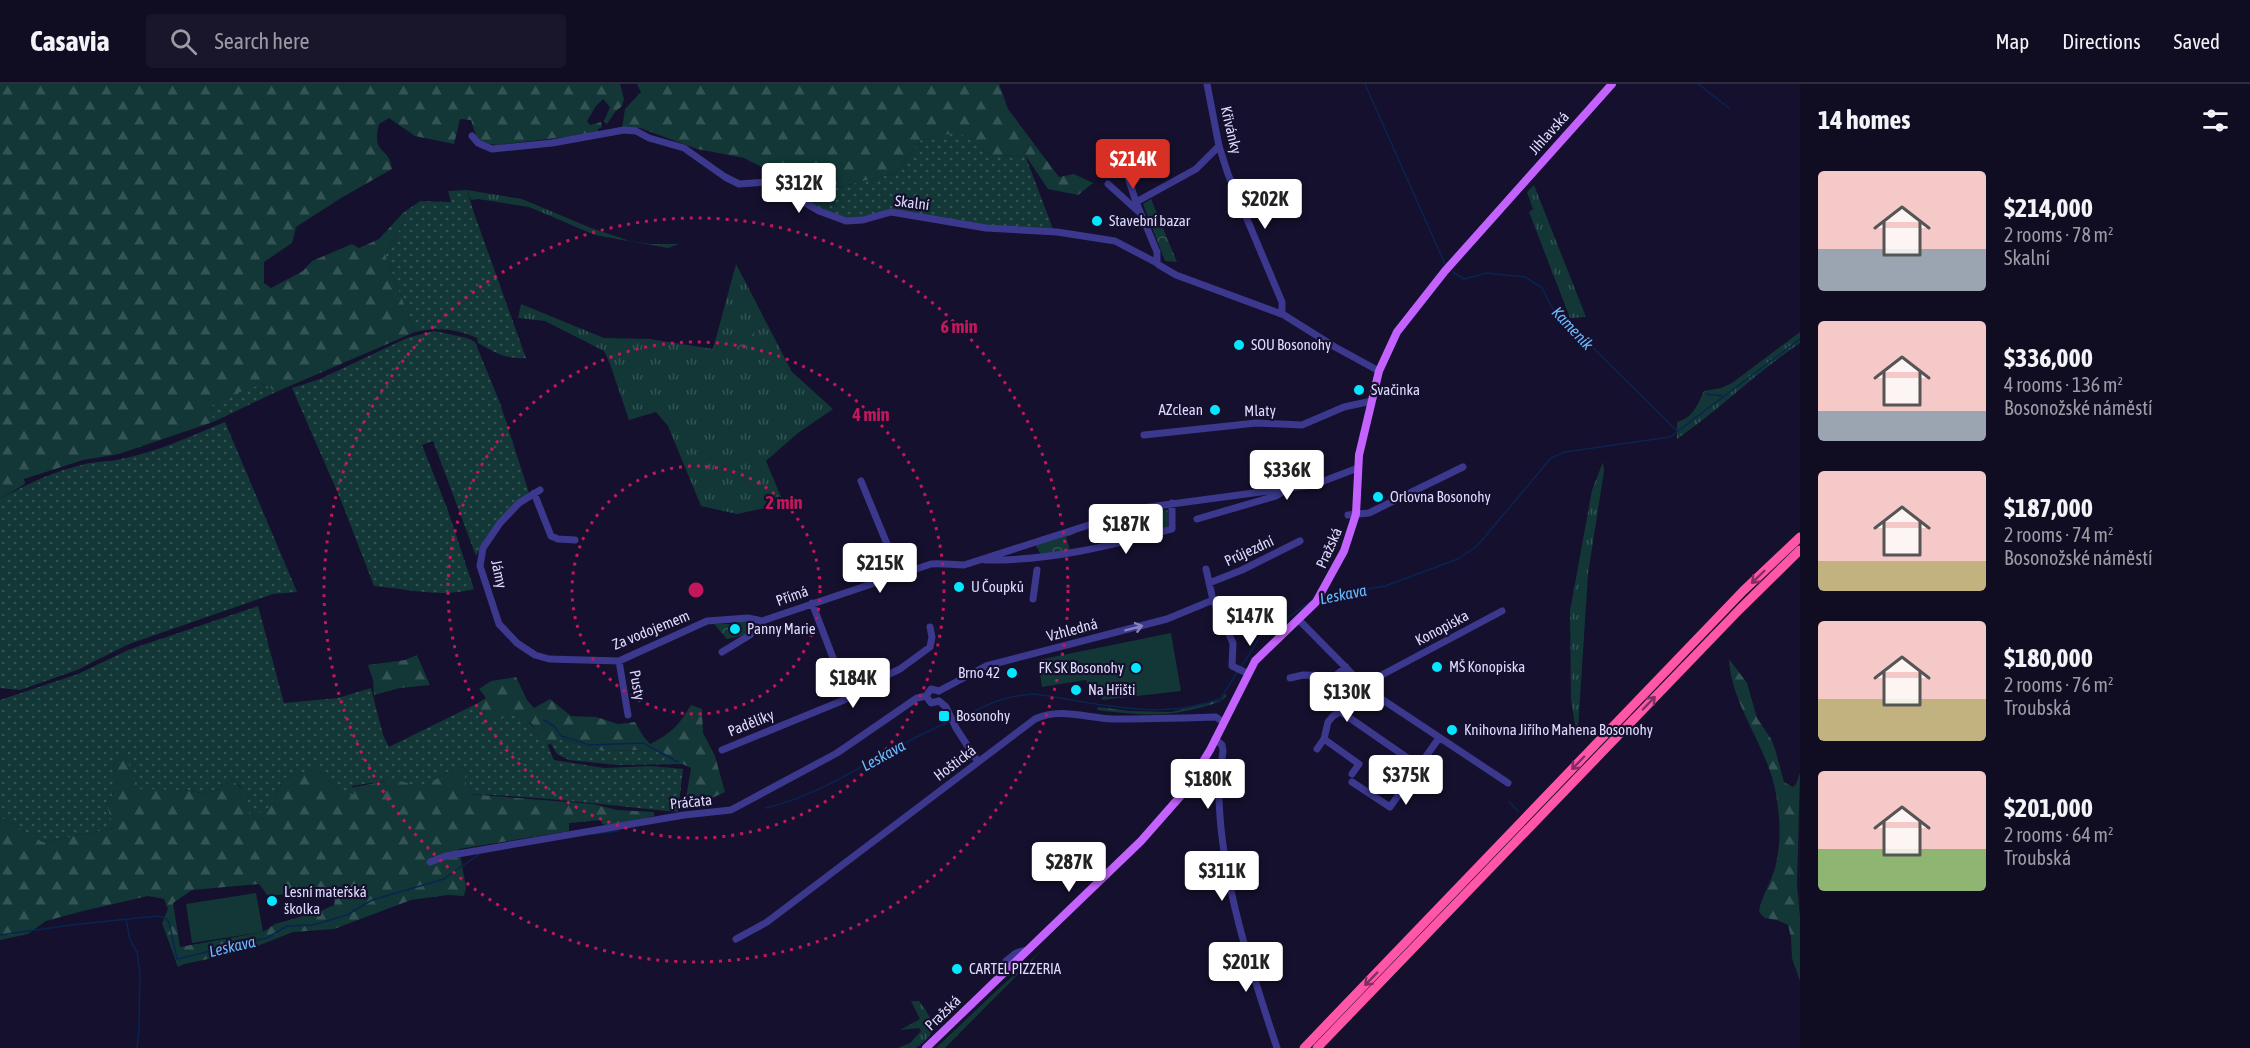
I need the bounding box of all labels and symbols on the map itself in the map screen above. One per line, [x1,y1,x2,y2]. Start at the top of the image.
street label: Křivánky [1218,104,1245,155]
street label: Jihlavská [1525,108,1572,158]
pin: $214K [1091,139,1175,190]
pin: $312K [757,163,841,214]
pin: $202K [1223,179,1307,230]
street label: Skalní [894,192,931,213]
place label: Stavební bazar [1109,212,1191,229]
marker: Stavební bazar [1090,214,1104,228]
water label: Kameník [1549,303,1598,354]
text: 6 min [941,316,978,337]
place label: SOU Bosonohy [1251,336,1331,353]
marker: SOU Bosonohy [1232,338,1246,352]
place label: Svačinka [1371,381,1420,398]
marker: Svačinka [1352,383,1366,397]
place label: AZclean [1158,401,1203,418]
street label: Mlaty [1244,402,1276,419]
marker: AZclean [1208,403,1222,417]
text: 4 min [852,404,890,425]
pin: $336K [1245,450,1329,501]
place label: Orlovna Bosonohy [1390,488,1491,505]
marker: Orlovna Bosonohy [1371,490,1385,504]
text: 2 min [766,492,803,513]
pin: $187K [1084,504,1168,555]
street label: Pražská [1312,525,1345,571]
street label: Průjezdní [1221,532,1277,569]
pin: $215K [838,543,922,594]
street label: Jámy [488,558,511,590]
one-way arrow [1750,570,1765,585]
place label: U Čoupků [971,578,1024,595]
centre of rings [686,580,706,600]
marker: U Čoupků [952,580,966,594]
water label: Leskava [1318,581,1368,607]
street label: Přímá [773,582,810,609]
pin: $147K [1208,596,1292,647]
street label: Za vodojemem [610,606,692,653]
street label: Konopiska [1412,606,1471,649]
street label: Vzhledná [1045,615,1099,644]
place label: Panny Marie [747,620,816,637]
one-way arrow [1124,621,1143,633]
marker: Panny Marie [728,622,742,636]
pin: $184K [811,658,895,709]
place label: MŠ Konopiska [1449,658,1525,675]
place label: FK SK Bosonohy [1039,659,1124,676]
marker: MŠ Konopiska [1430,660,1444,674]
marker: FK SK Bosonohy [1129,661,1143,675]
place label: Brno 42 [958,664,1000,681]
marker: Brno 42 [1005,666,1019,680]
street label: Pusty [626,668,649,701]
pin: $130K [1305,672,1389,723]
place label: Na Hřišti [1088,681,1136,698]
marker: Na Hřišti [1069,683,1083,697]
one-way arrow [1642,696,1656,711]
street label: Padělíky [725,706,776,739]
place label: Bosonohy [956,707,1010,724]
marker: Bosonohy [937,709,951,723]
place label: Knihovna Jiřího Mahena Bosonohy [1464,721,1653,738]
marker: Knihovna Jiřího Mahena Bosonohy [1445,723,1459,737]
water label: Leskava [858,735,908,774]
street label: Hoštická [930,741,979,784]
pin: $375K [1364,755,1448,806]
one-way arrow [1571,755,1586,770]
pin: $180K [1166,759,1250,810]
street label: Práčata [669,791,713,812]
pin: $287K [1027,842,1111,893]
pin: $311K [1180,851,1264,902]
place label: Lesní mateřská školka [284,883,367,917]
marker: Lesní mateřská školka [265,894,279,908]
water label: Leskava [207,932,258,960]
pin: $201K [1204,942,1288,993]
place label: CARTEL PIZZERIA [969,960,1062,977]
marker: CARTEL PIZZERIA [950,962,964,976]
one-way arrow [1363,972,1378,987]
street label: Pražská [921,992,964,1034]

